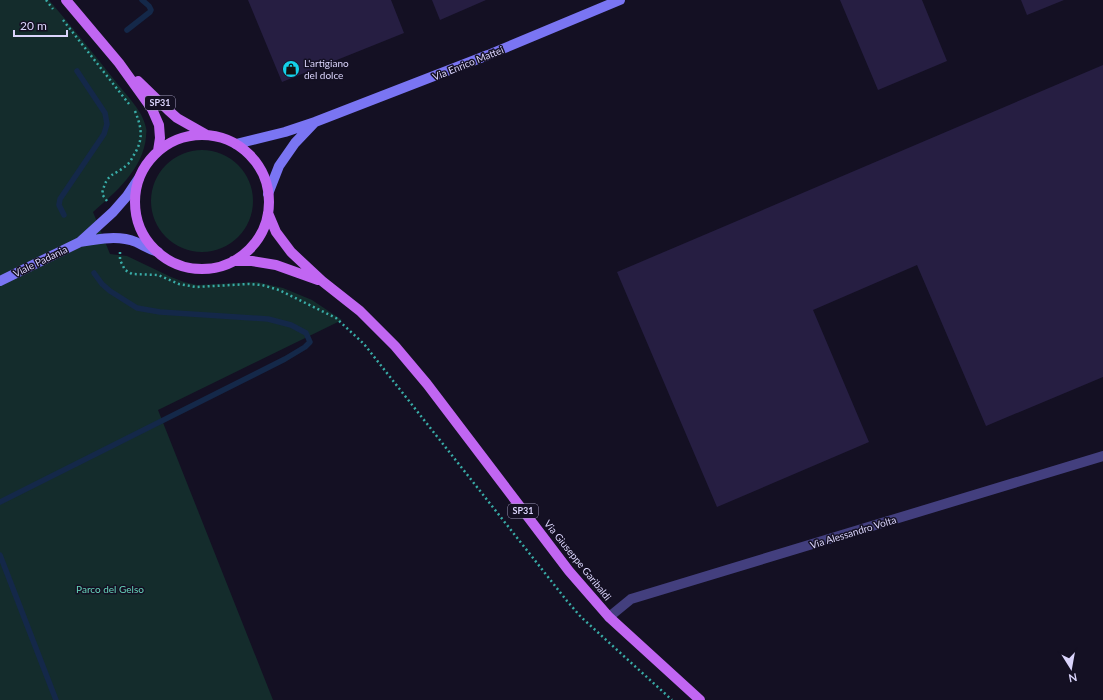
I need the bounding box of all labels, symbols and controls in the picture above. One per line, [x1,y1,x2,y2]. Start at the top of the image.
scale bar [14,12,67,38]
text: 20 m [20,18,47,33]
street label: Via Enrico Mattei [431,43,505,83]
place label: L'artigiano del dolce [304,57,349,81]
shop icon: L'artigiano del dolce [281,59,301,79]
road number: SP31 [145,96,175,110]
street label: Viale Padania [11,243,69,279]
road number: SP31 [508,504,538,518]
street label: Via Alessandro Volta [808,513,898,551]
street label: Via Giuseppe Garibaldi [542,517,614,603]
park label: Parco del Gelso [76,583,144,595]
north arrow [1051,648,1091,688]
text: N [1068,671,1078,685]

